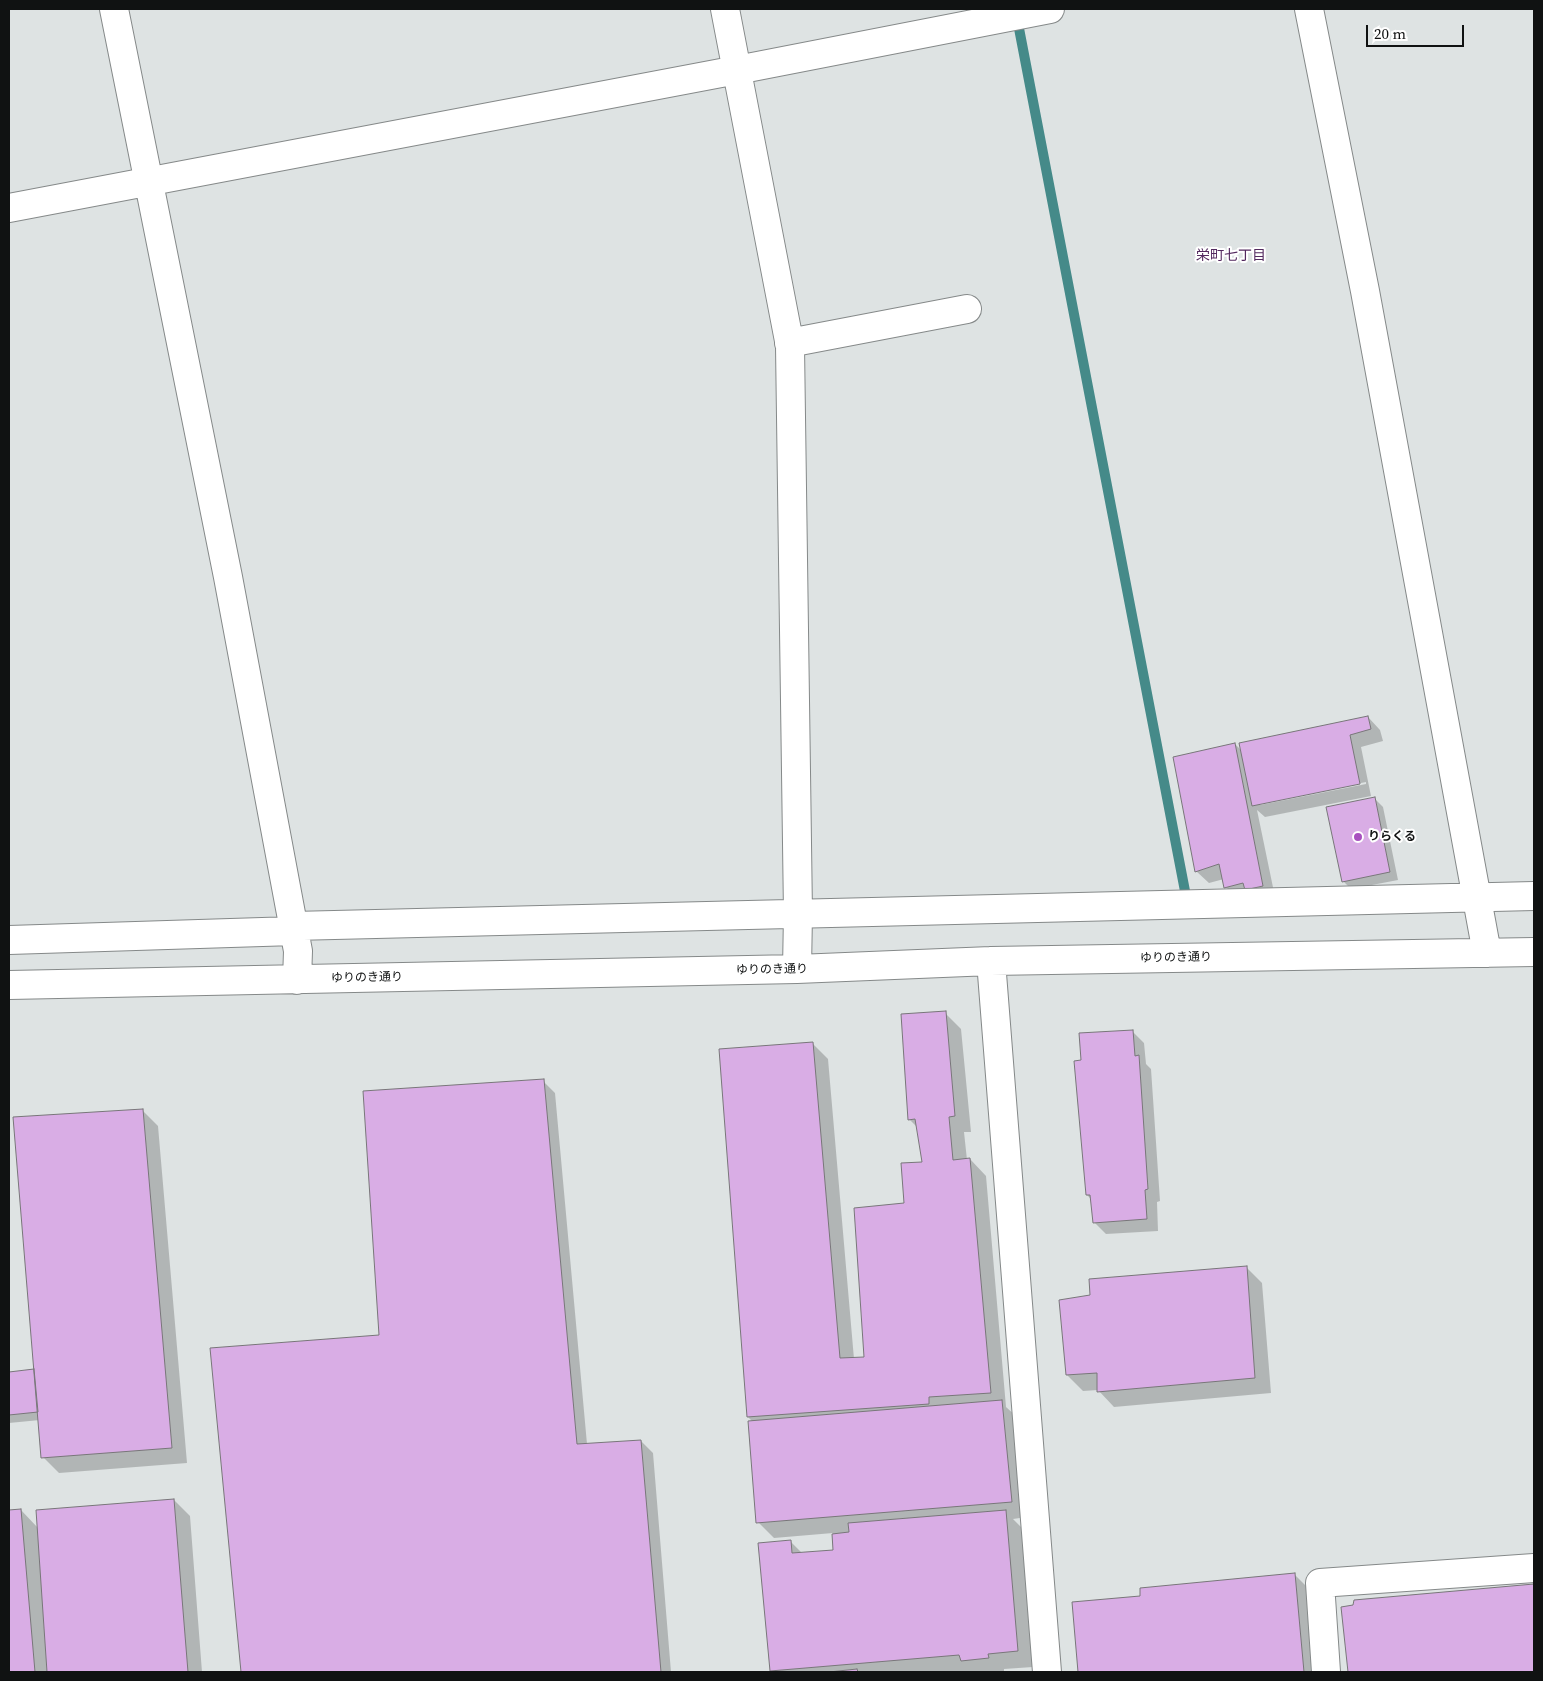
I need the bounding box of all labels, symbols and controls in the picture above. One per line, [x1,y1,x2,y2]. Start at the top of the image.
scale bar [1368,15,1466,47]
text: 20 m [1374,23,1406,44]
district label: 栄町七丁目 [1196,248,1266,264]
place label: りらくる [1368,830,1416,844]
marker: りらくる [1352,831,1364,843]
street label: ゆりのき通り [1140,950,1212,966]
street label: ゆりのき通り [736,962,808,978]
street label: ゆりのき通り [331,970,403,986]

